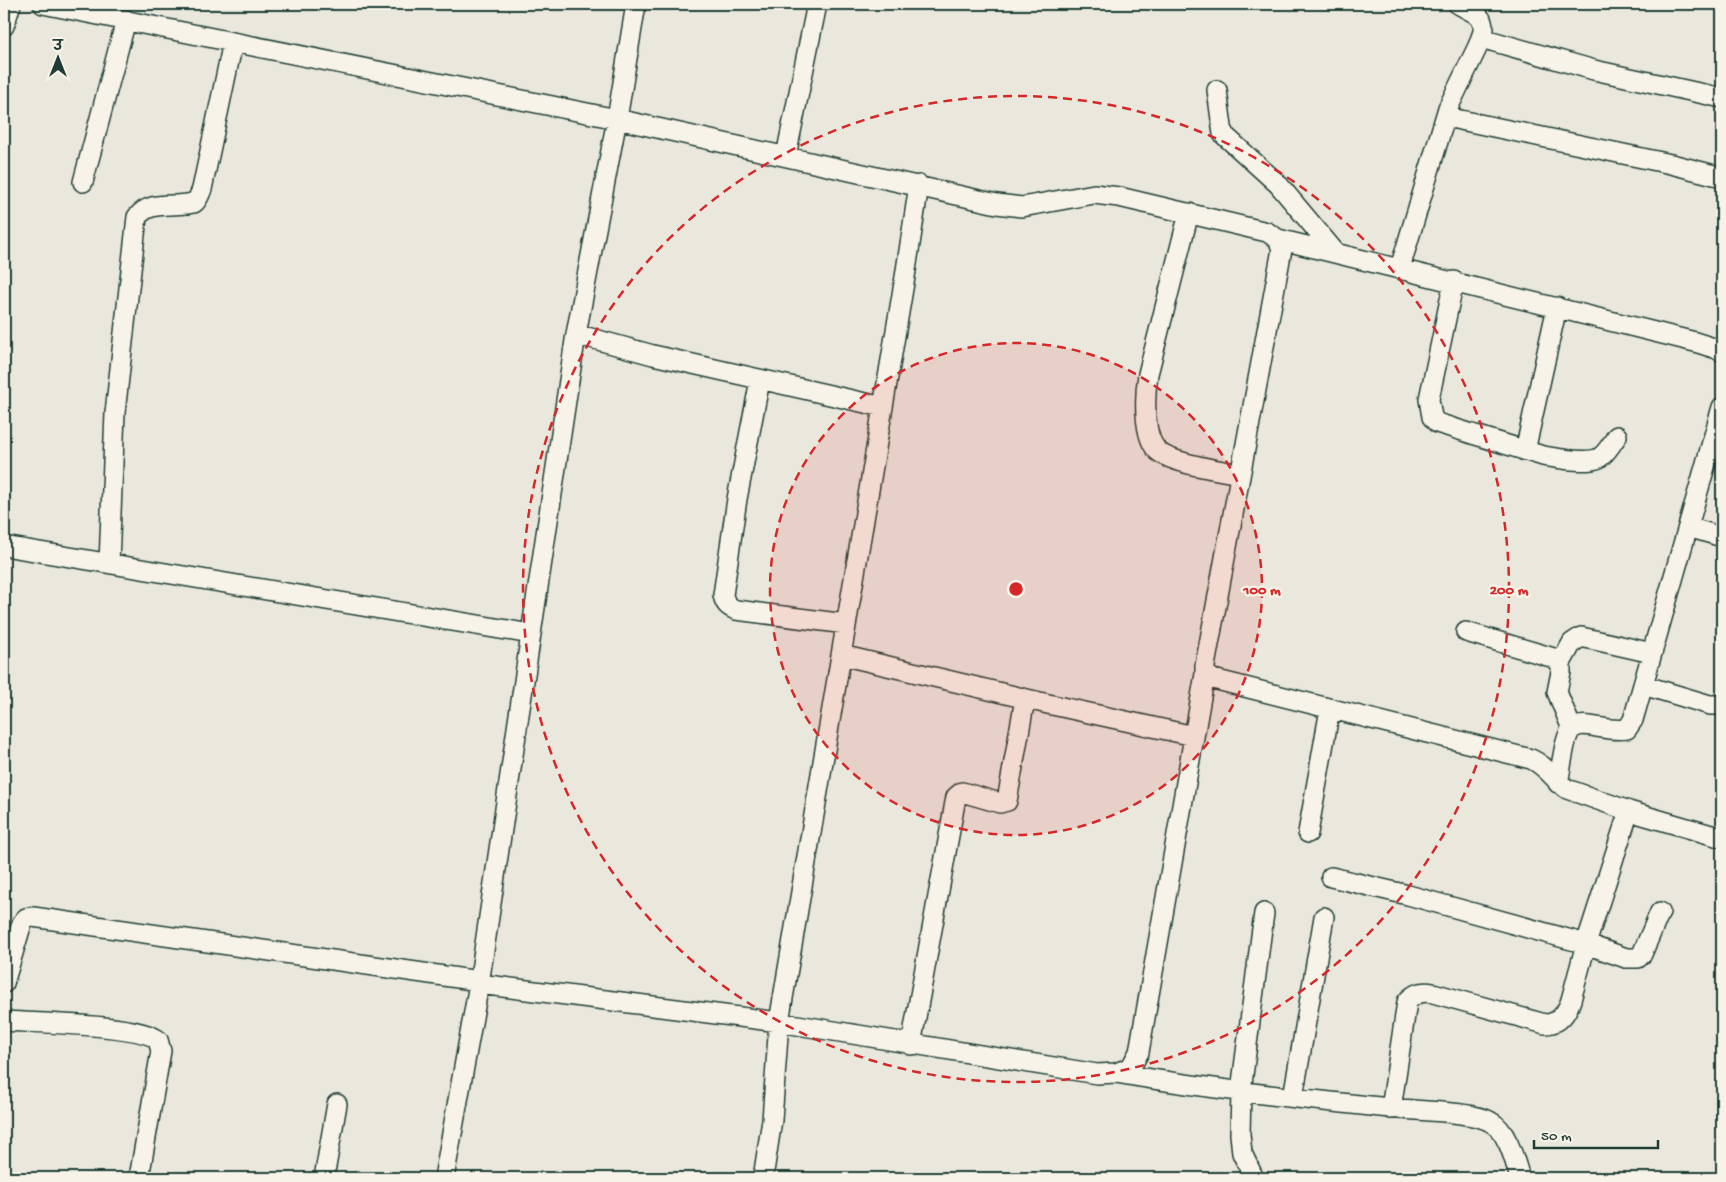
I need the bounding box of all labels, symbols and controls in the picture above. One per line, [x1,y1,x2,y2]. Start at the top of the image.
north arrow [32,32,82,82]
text: उ [51,39,64,56]
centre of rings [1007,580,1025,598]
text: 100 m [1242,582,1281,600]
text: 200 m [1490,582,1529,600]
scale bar [1534,1117,1657,1149]
text: 50 m [1541,1128,1572,1146]

